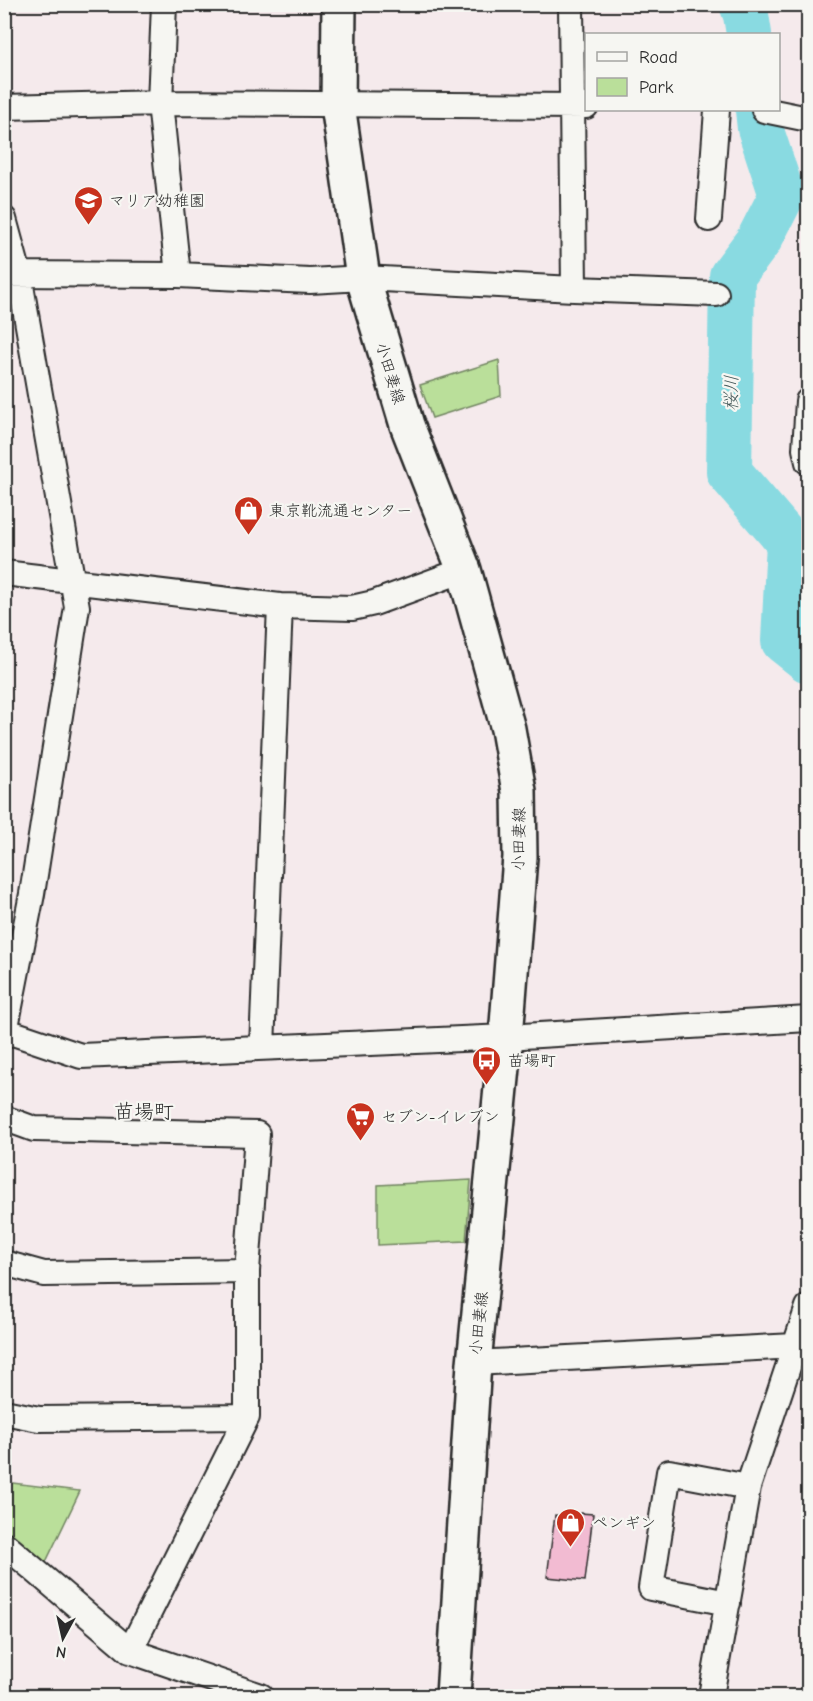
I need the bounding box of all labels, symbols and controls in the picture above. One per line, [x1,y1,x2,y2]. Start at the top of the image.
legend [585,33,780,111]
text: Road [639,47,678,68]
text: Park [639,77,674,98]
school or university icon: マリア幼稚園 [72,184,104,226]
place label: マリア幼稚園 [109,192,205,210]
street label: 小田妻線 [372,340,408,407]
water label: 桜川 [721,375,742,411]
shop icon: 東京靴流通センター [232,494,264,536]
place label: 東京靴流通センター [269,502,412,520]
street label: 小田妻線 [509,807,529,871]
bus stop icon: 苗場町 [471,1044,503,1086]
place label: 苗場町 [508,1052,556,1070]
district label: 苗場町 [114,1100,174,1123]
supermarket icon: セブン-イレブン [344,1100,376,1142]
place label: セブン-イレブン [381,1108,499,1126]
street label: 小田妻線 [467,1290,491,1356]
shop icon: ペンギン [555,1506,587,1548]
place label: ペンギン [592,1514,656,1532]
north arrow [33,1608,93,1668]
text: N [55,1642,67,1662]

